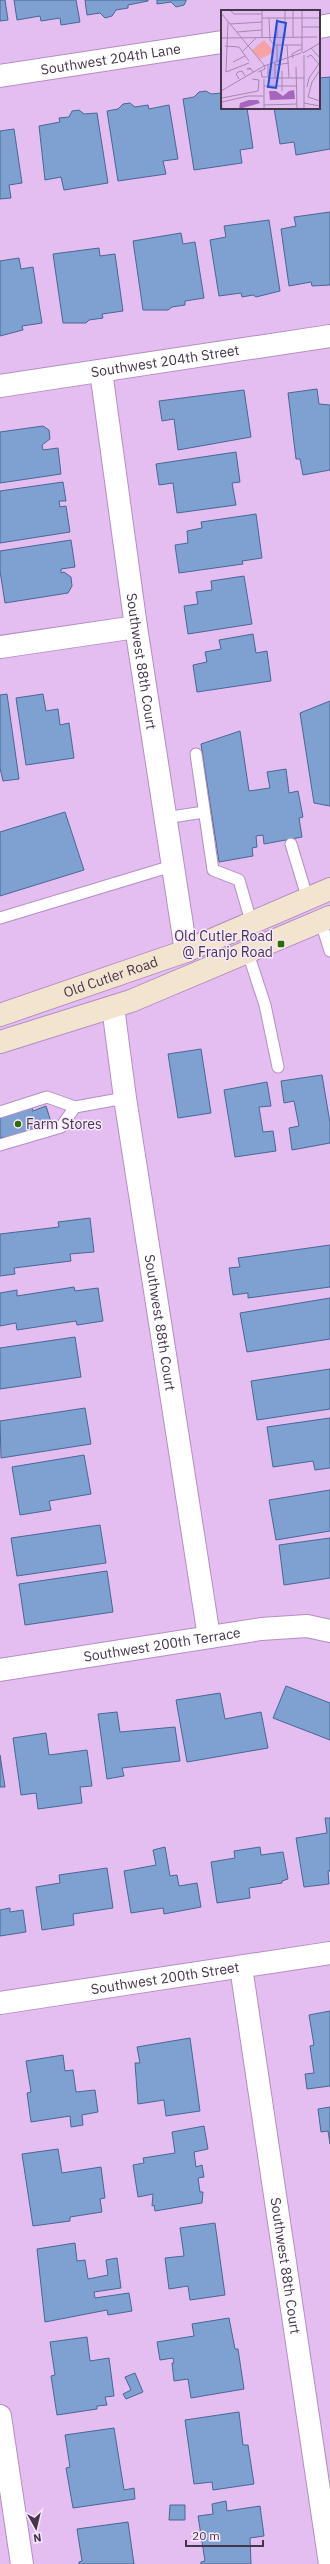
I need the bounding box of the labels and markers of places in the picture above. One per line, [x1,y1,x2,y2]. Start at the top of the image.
place label: Old Cutler Road @ Franjo Road [174,927,273,961]
marker: Old Cutler Road @ Franjo Road [276,939,286,949]
place label: Farm Stores [26,1115,102,1133]
marker: Farm Stores [13,1119,23,1129]

